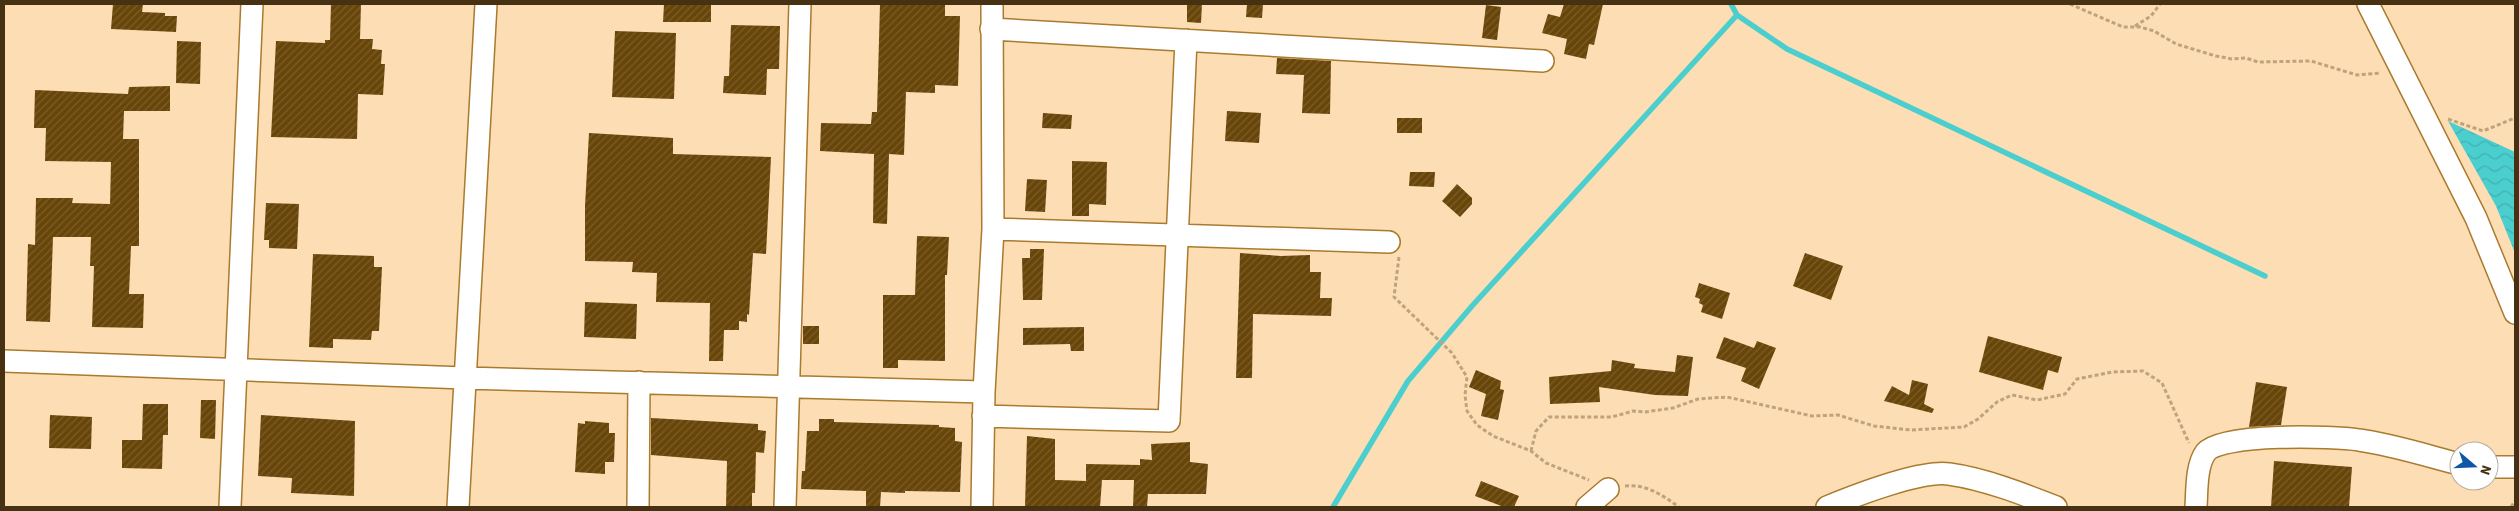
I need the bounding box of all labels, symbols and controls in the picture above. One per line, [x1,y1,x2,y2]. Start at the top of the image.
north arrow [2449,441,2499,491]
text: N [2474,462,2496,478]

